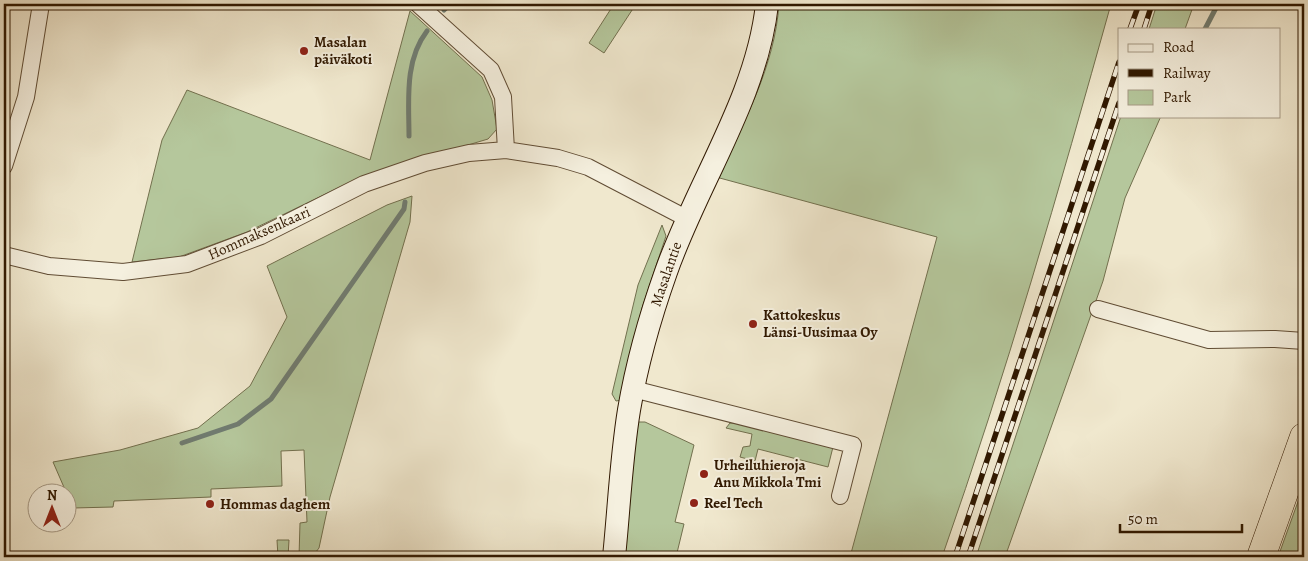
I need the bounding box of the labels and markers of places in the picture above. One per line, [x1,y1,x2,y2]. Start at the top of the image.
place label: Masalan päiväkoti [314,32,373,69]
marker: Masalan päiväkoti [298,45,310,57]
place label: Kattokeskus Länsi-Uusimaa Oy [763,305,878,342]
marker: Kattokeskus Länsi-Uusimaa Oy [747,318,759,330]
place label: Urheiluhieroja Anu Mikkola Tmi [713,455,822,492]
marker: Urheiluhieroja Anu Mikkola Tmi [698,468,710,480]
place label: Reel Tech [704,493,763,513]
place label: Hommas daghem [220,494,331,514]
marker: Reel Tech [688,497,700,509]
marker: Hommas daghem [204,498,216,510]

